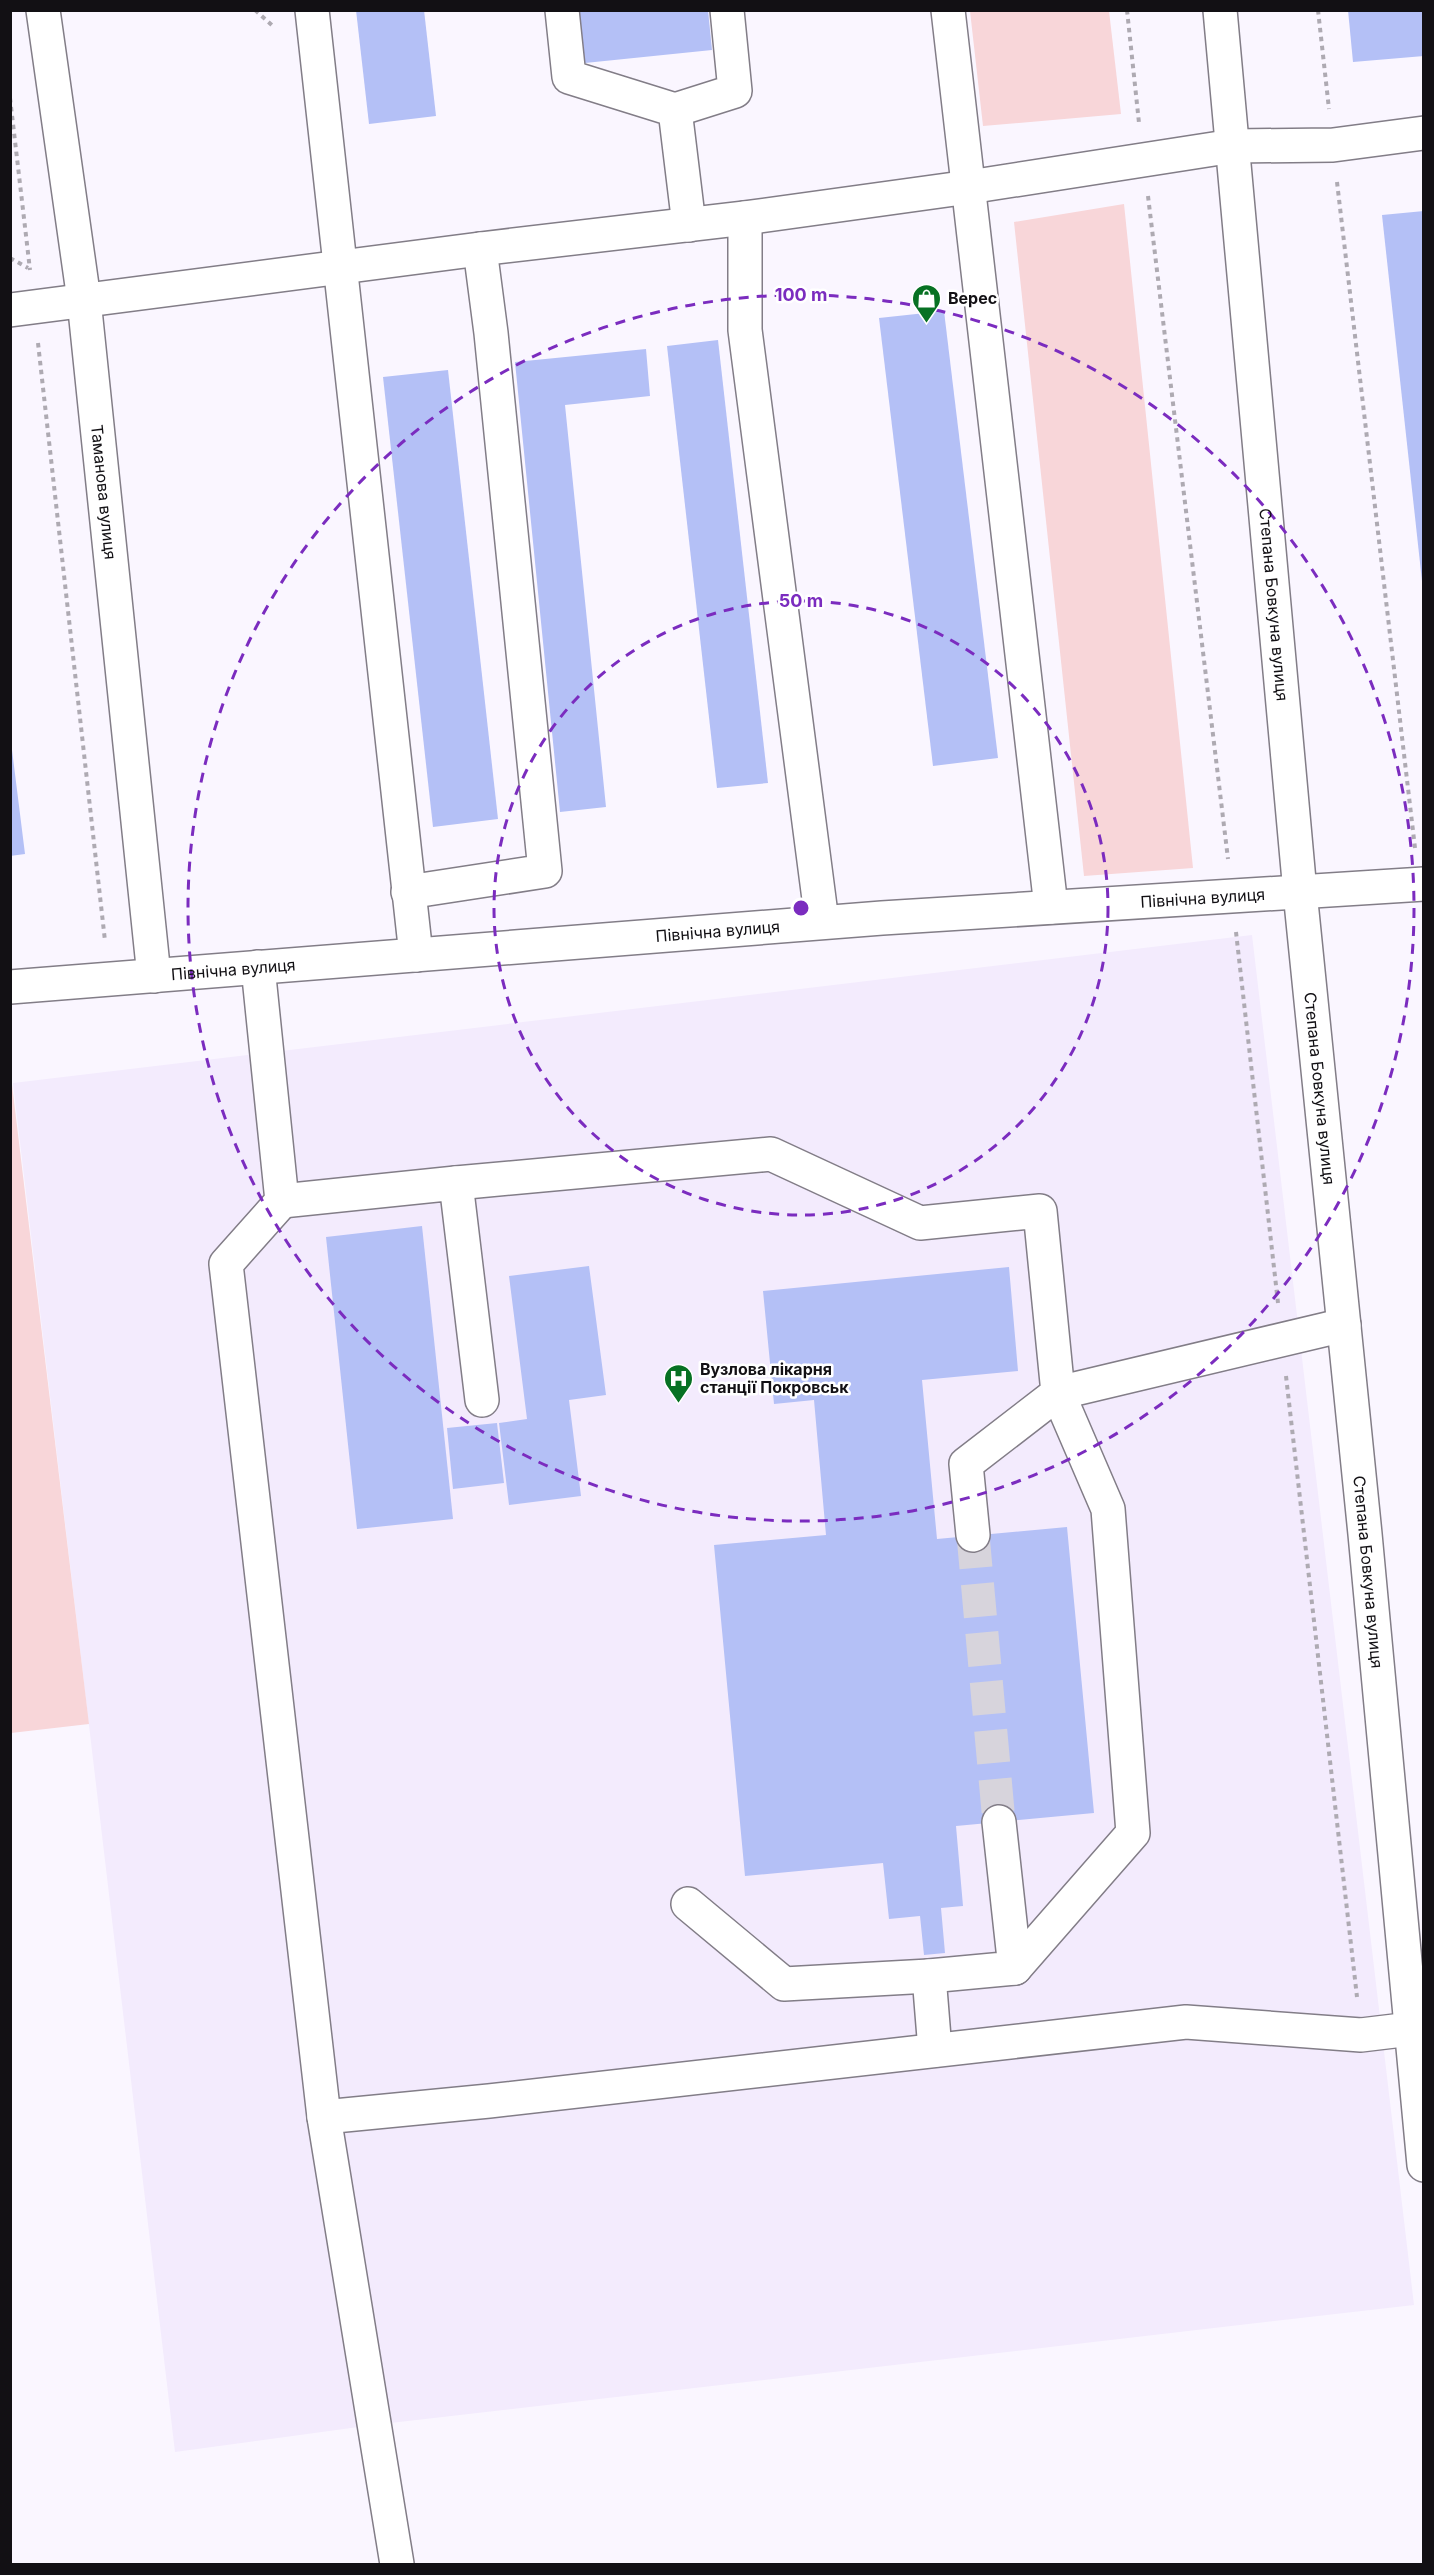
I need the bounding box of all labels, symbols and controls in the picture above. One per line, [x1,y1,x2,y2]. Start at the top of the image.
shop icon: Верес [911,282,943,324]
text: 100 m [775,284,827,305]
place label: Верес [948,288,997,308]
street label: Таманова вулиця [87,424,121,560]
street label: Степана Бовкуна вулиця [1255,507,1293,702]
text: 50 m [779,590,823,611]
street label: Північна вулиця [1140,884,1266,912]
centre of rings [791,898,811,918]
street label: Північна вулиця [655,916,781,946]
street label: Північна вулиця [170,954,296,984]
street label: Степана Бовкуна вулиця [1300,991,1340,1186]
place label: Вузлова лікарня станції Покровськ [700,1359,849,1397]
hospital icon: Вузлова лікарня станції Покровськ [663,1362,695,1404]
street label: Степана Бовкуна вулиця [1349,1475,1388,1669]

